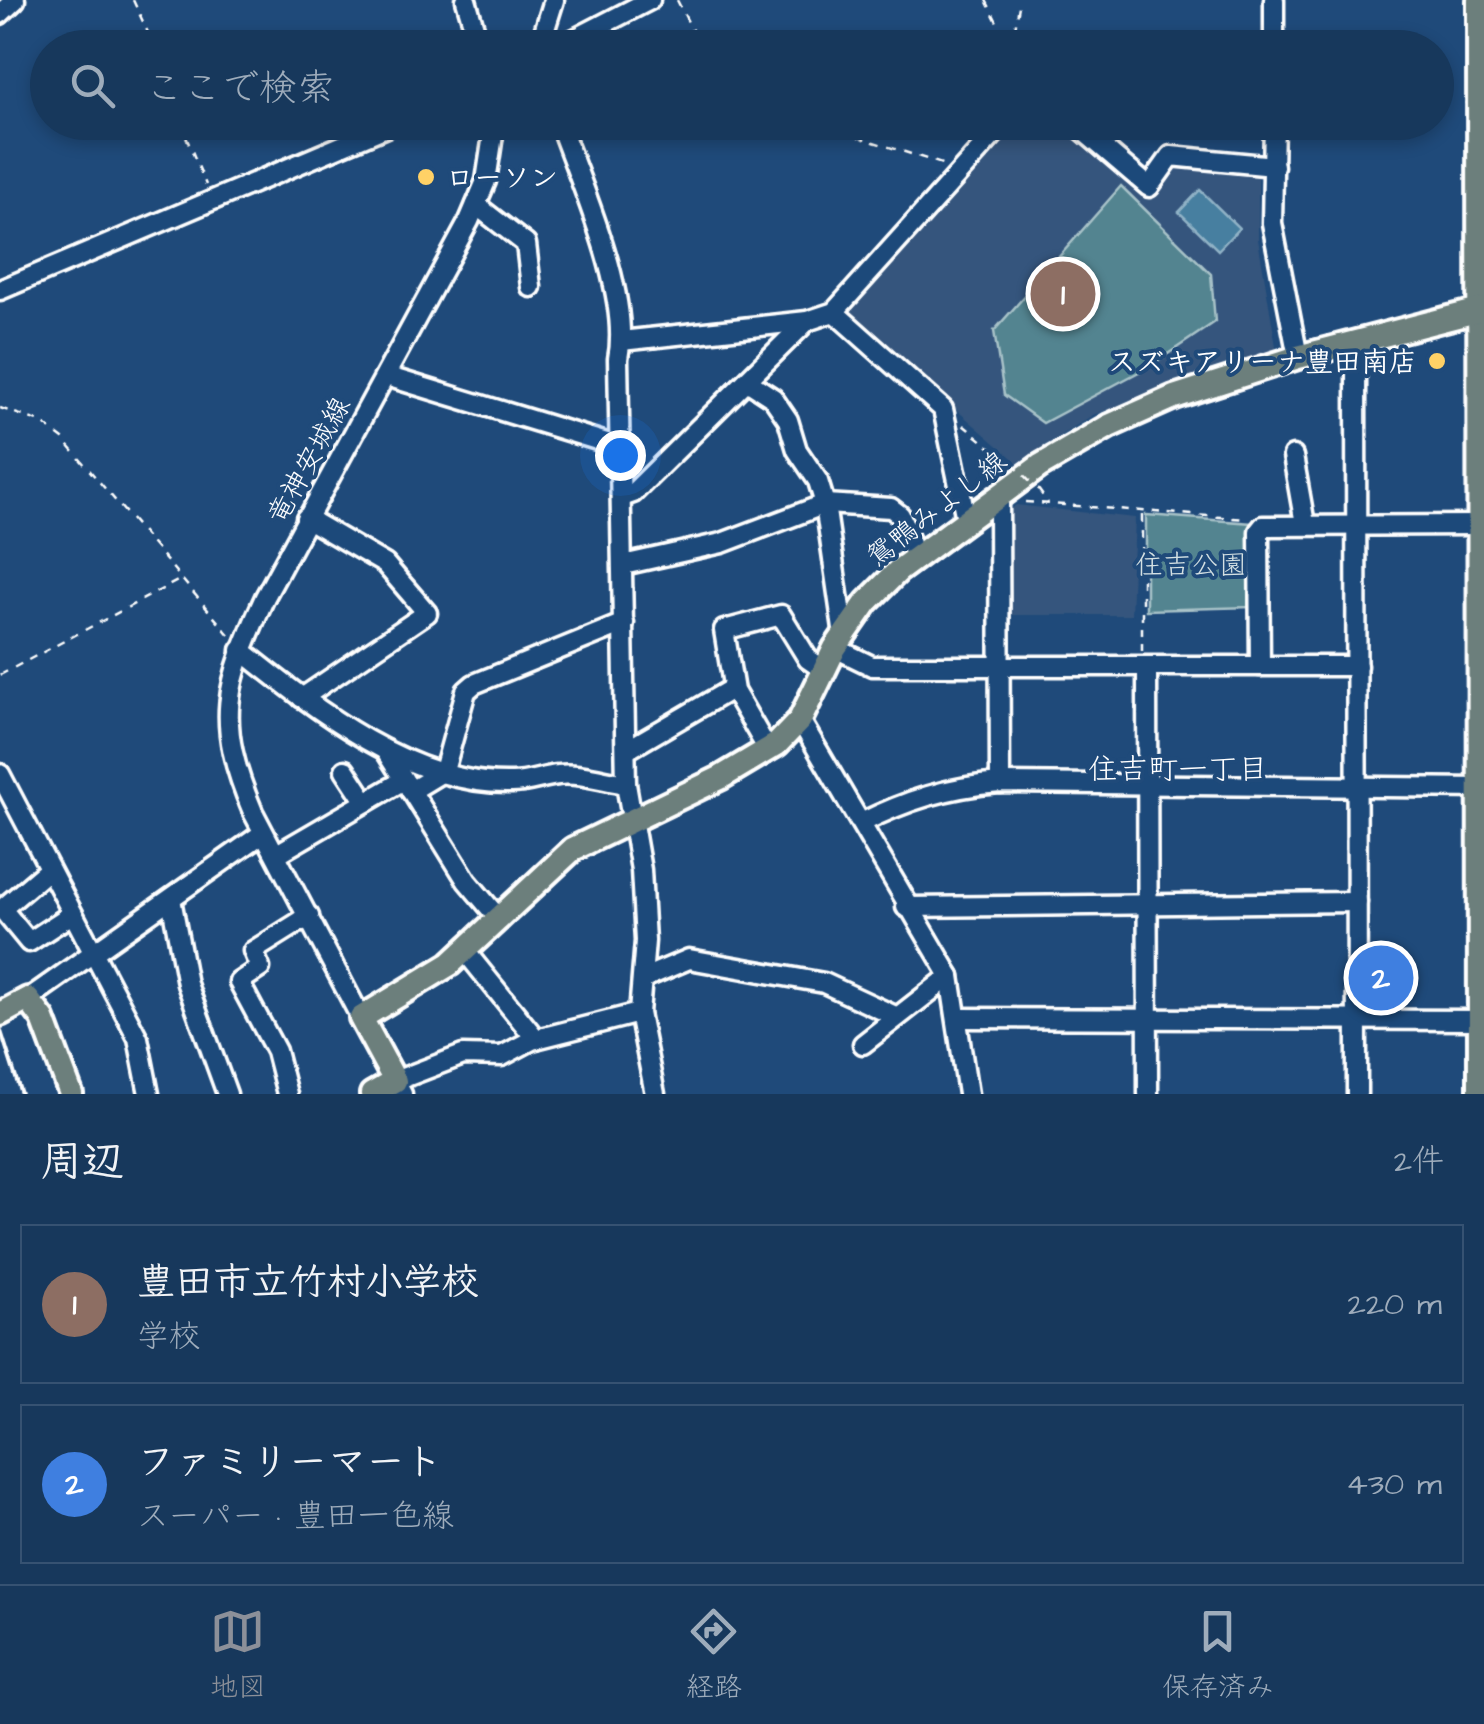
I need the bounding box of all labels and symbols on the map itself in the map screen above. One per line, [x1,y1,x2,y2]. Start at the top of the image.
place label: ローソン [446,159,558,198]
marker: ローソン [415,166,437,188]
pin: 1 [1030,256,1096,332]
place label: スズキアリーナ豊田南店 [1108,343,1417,382]
marker: スズキアリーナ豊田南店 [1426,350,1448,372]
street label: 竜神安城線 [258,390,360,531]
your location [595,430,646,481]
street label: 鴛鴨みよし線 [859,442,1015,576]
park label: 住吉公園 [1135,546,1247,585]
district label: 住吉町一丁目 [1088,749,1268,791]
pin: 2 [1348,940,1414,1016]

